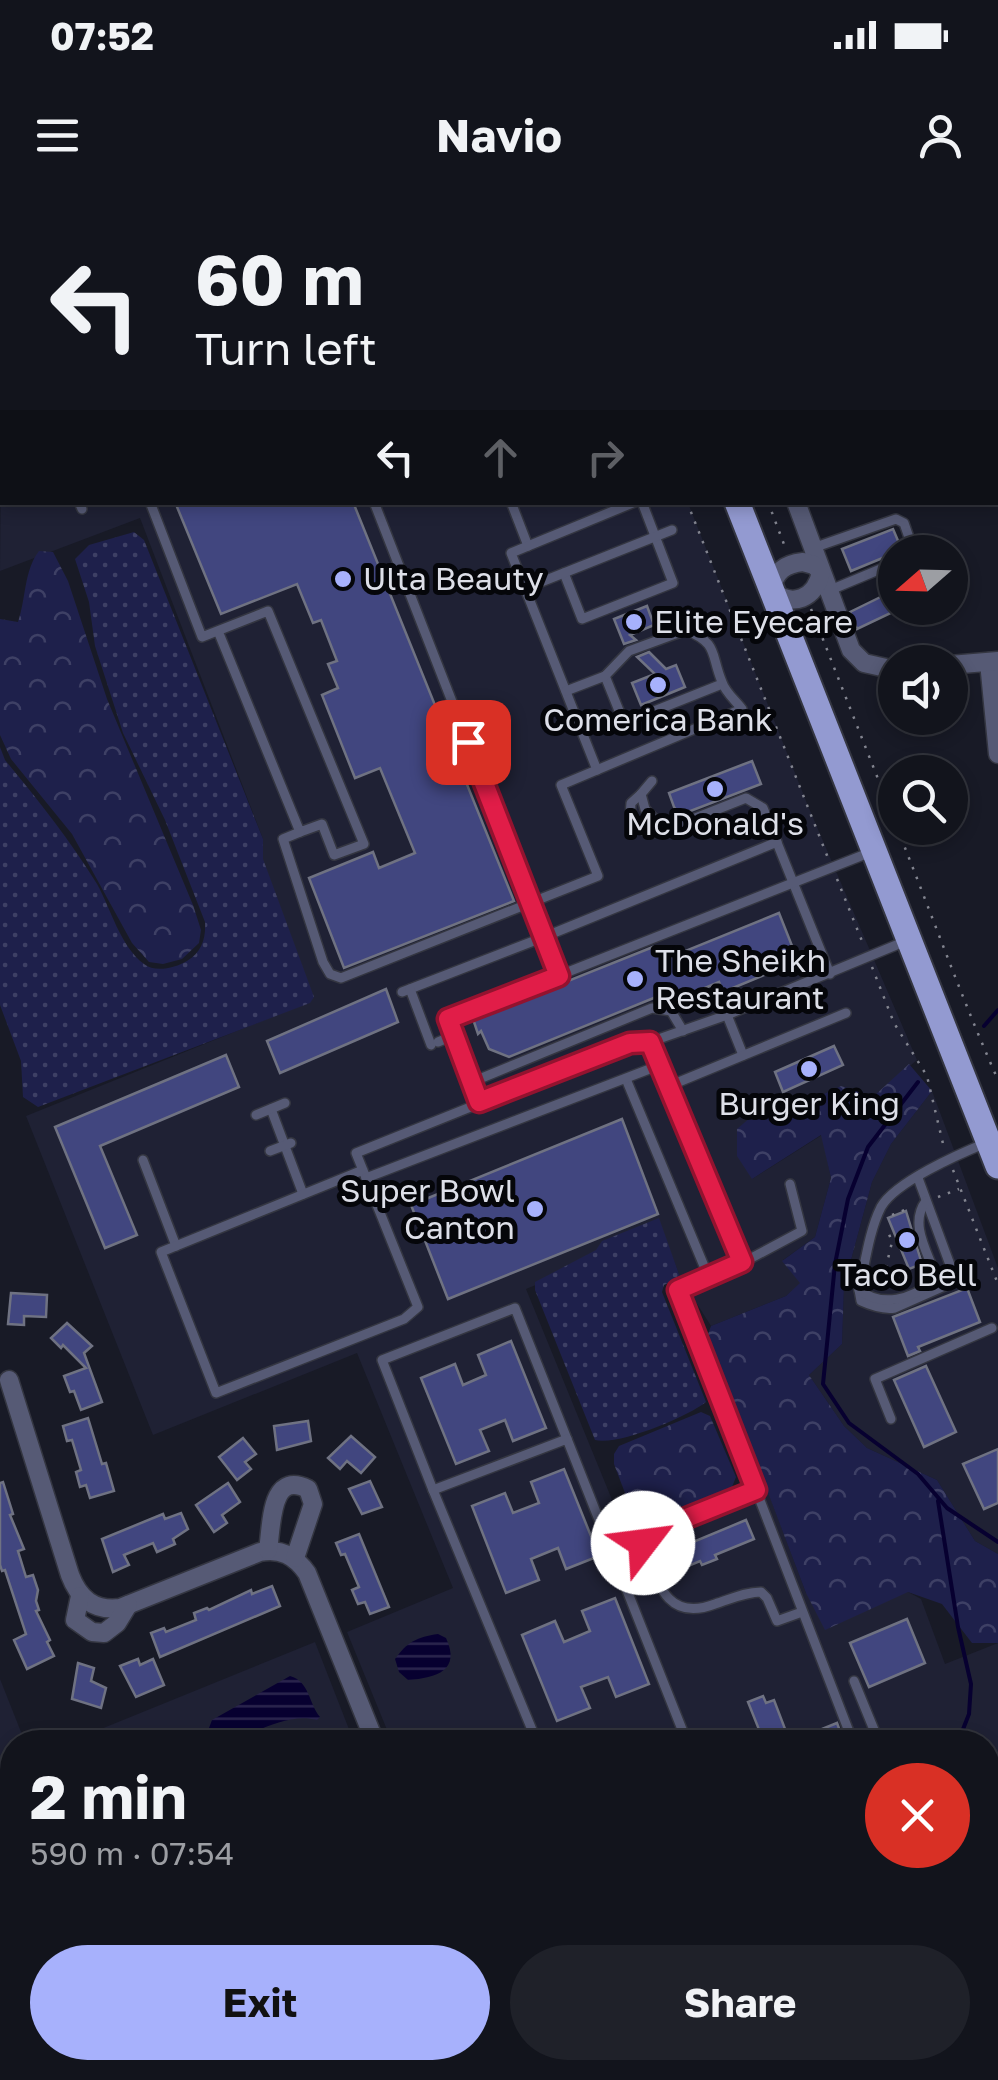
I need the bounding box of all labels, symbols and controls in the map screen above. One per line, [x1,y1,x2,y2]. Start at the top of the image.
text: 07:52 [50,13,154,58]
icon: menu [30,108,85,163]
text: Navio [436,108,562,162]
icon: person [913,108,968,163]
text: 60 m [195,236,364,320]
icon: left [30,240,160,370]
text: Turn left [195,321,377,375]
icon: left [368,430,423,485]
icon: ahead [473,430,528,485]
icon: right [578,430,633,485]
north arrow [878,535,968,625]
map controls [878,535,968,845]
place label: Ulta Beauty [363,559,544,597]
marker: Ulta Beauty [332,568,354,590]
place label: Elite Eyecare [654,602,853,640]
marker: Elite Eyecare [623,611,645,633]
button: sound [878,645,968,735]
marker: Comerica Bank [647,674,669,696]
pin [426,700,511,785]
place label: Comerica Bank [543,700,773,738]
icon: arrive [441,715,496,770]
button: search [878,755,968,845]
marker: McDonald's [704,778,726,800]
place label: McDonald's [626,804,804,842]
place label: The Sheikh Restaurant [655,941,826,1016]
marker: The Sheikh Restaurant [624,968,646,990]
marker: Burger King [798,1058,820,1080]
place label: Burger King [718,1084,900,1122]
place label: Super Bowl Canton [340,1171,515,1246]
marker: Super Bowl Canton [524,1198,546,1220]
marker: Taco Bell [896,1229,918,1251]
place label: Taco Bell [837,1255,977,1293]
position arrow [591,1491,695,1595]
text: 2 min [30,1760,187,1832]
button: close [865,1763,970,1868]
text: 590 m · 07:54 [30,1834,234,1872]
button: Exit [30,1945,490,2060]
button: Share [510,1945,970,2060]

